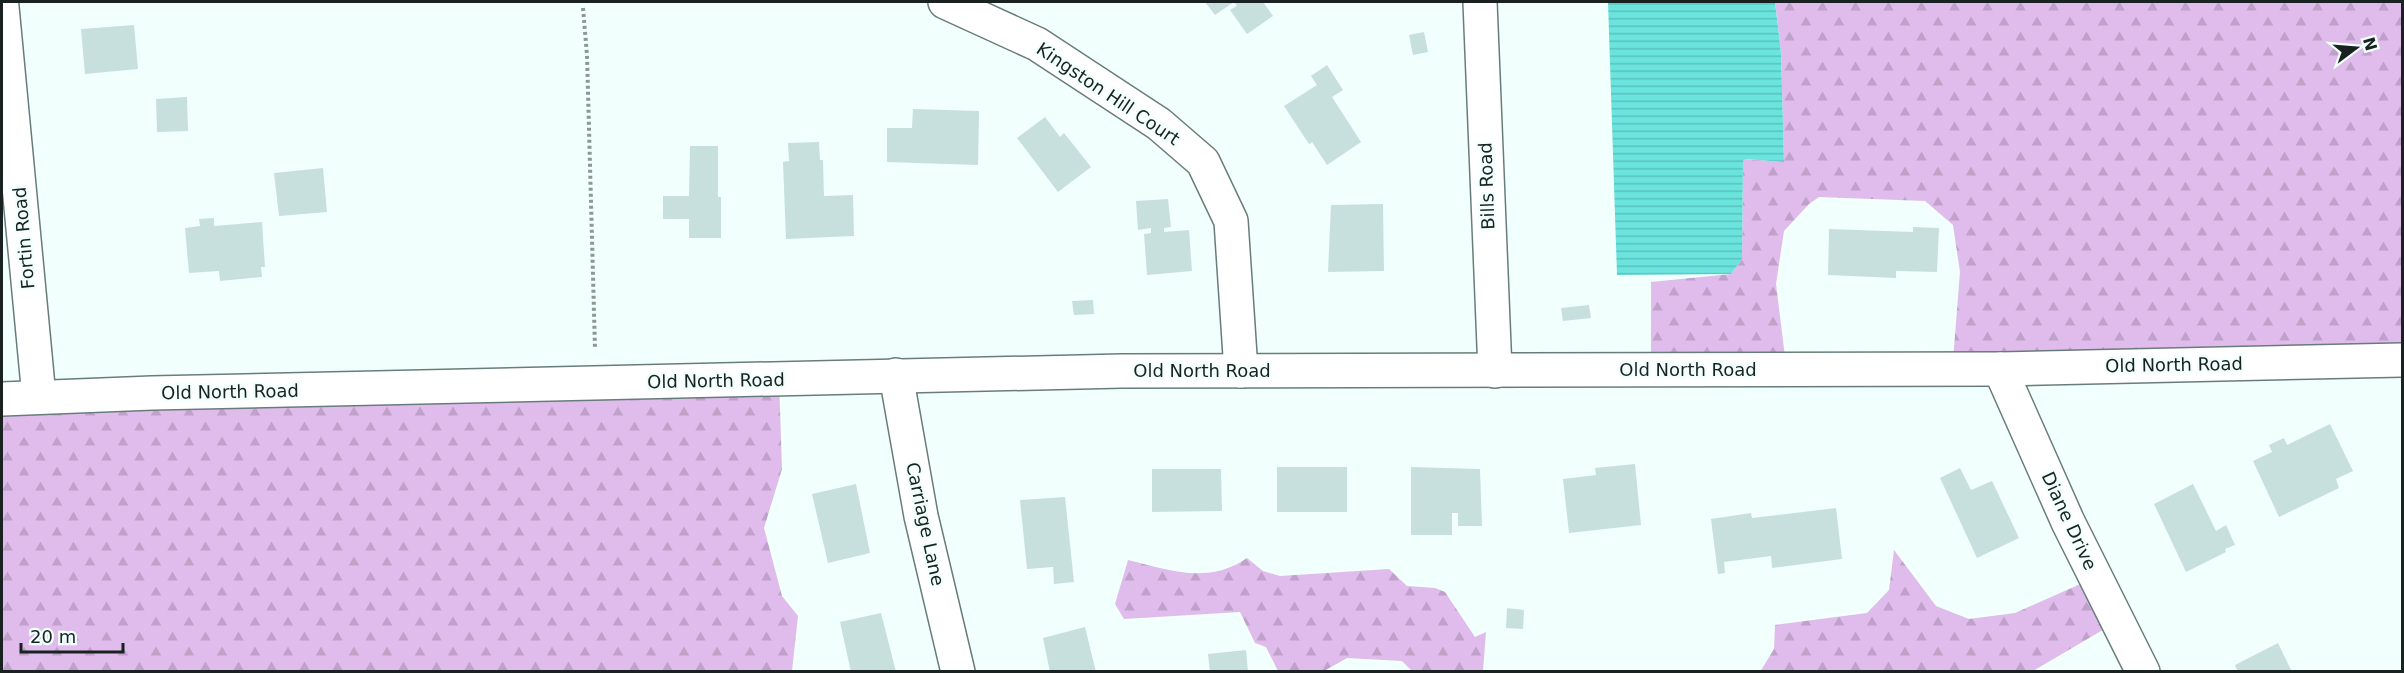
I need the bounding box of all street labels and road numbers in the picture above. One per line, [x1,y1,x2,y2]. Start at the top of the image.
street label: Kingston Hill Court [1033,38,1184,149]
street label: Bills Road [1474,142,1499,230]
street label: Fortin Road [9,186,38,290]
street label: Old North Road [2105,353,2243,376]
street label: Old North Road [1619,359,1757,380]
street label: Old North Road [1133,360,1271,381]
street label: Old North Road [647,369,785,392]
street label: Old North Road [161,380,299,403]
street label: Carriage Lane [902,460,949,588]
street label: Diane Drive [2038,468,2101,573]

